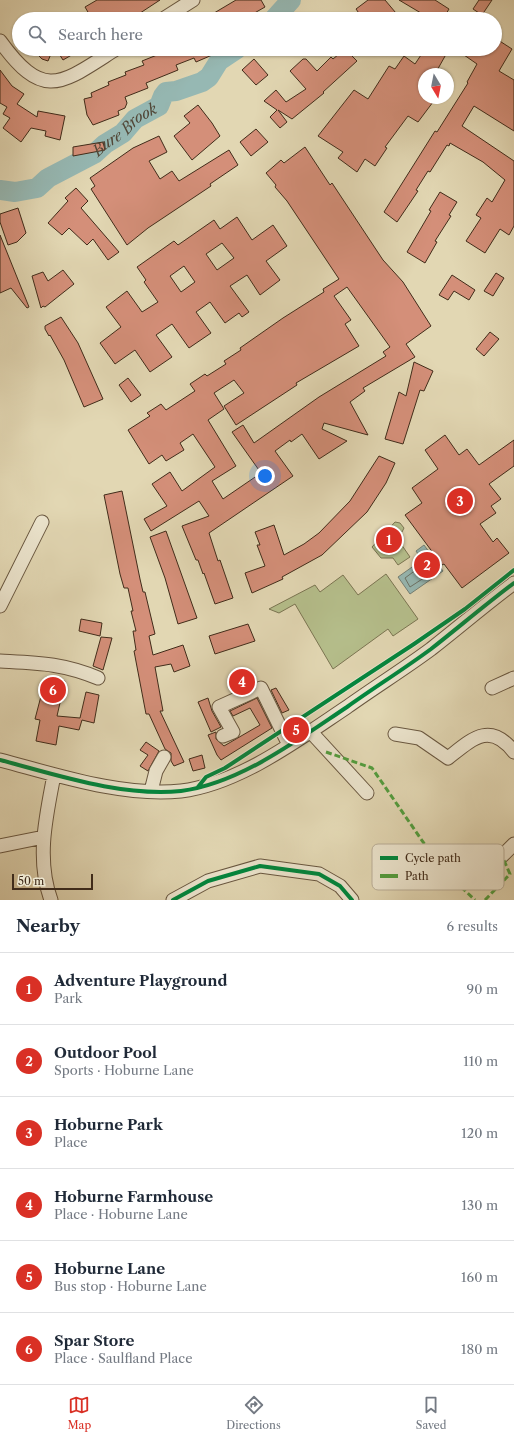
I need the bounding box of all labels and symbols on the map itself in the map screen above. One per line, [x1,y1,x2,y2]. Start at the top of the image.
north arrow [418,68,454,104]
water label: Bure Brook [87,99,161,161]
your location [255,466,275,486]
pin: 3 [447,486,473,516]
pin: 1 [376,525,402,555]
pin: 2 [414,550,440,580]
pin: 4 [229,667,255,697]
pin: 6 [40,675,66,705]
pin: 5 [283,715,309,745]
legend [372,844,504,890]
text: Cycle path [405,851,461,865]
text: Path [405,869,429,883]
scale bar [12,872,93,891]

